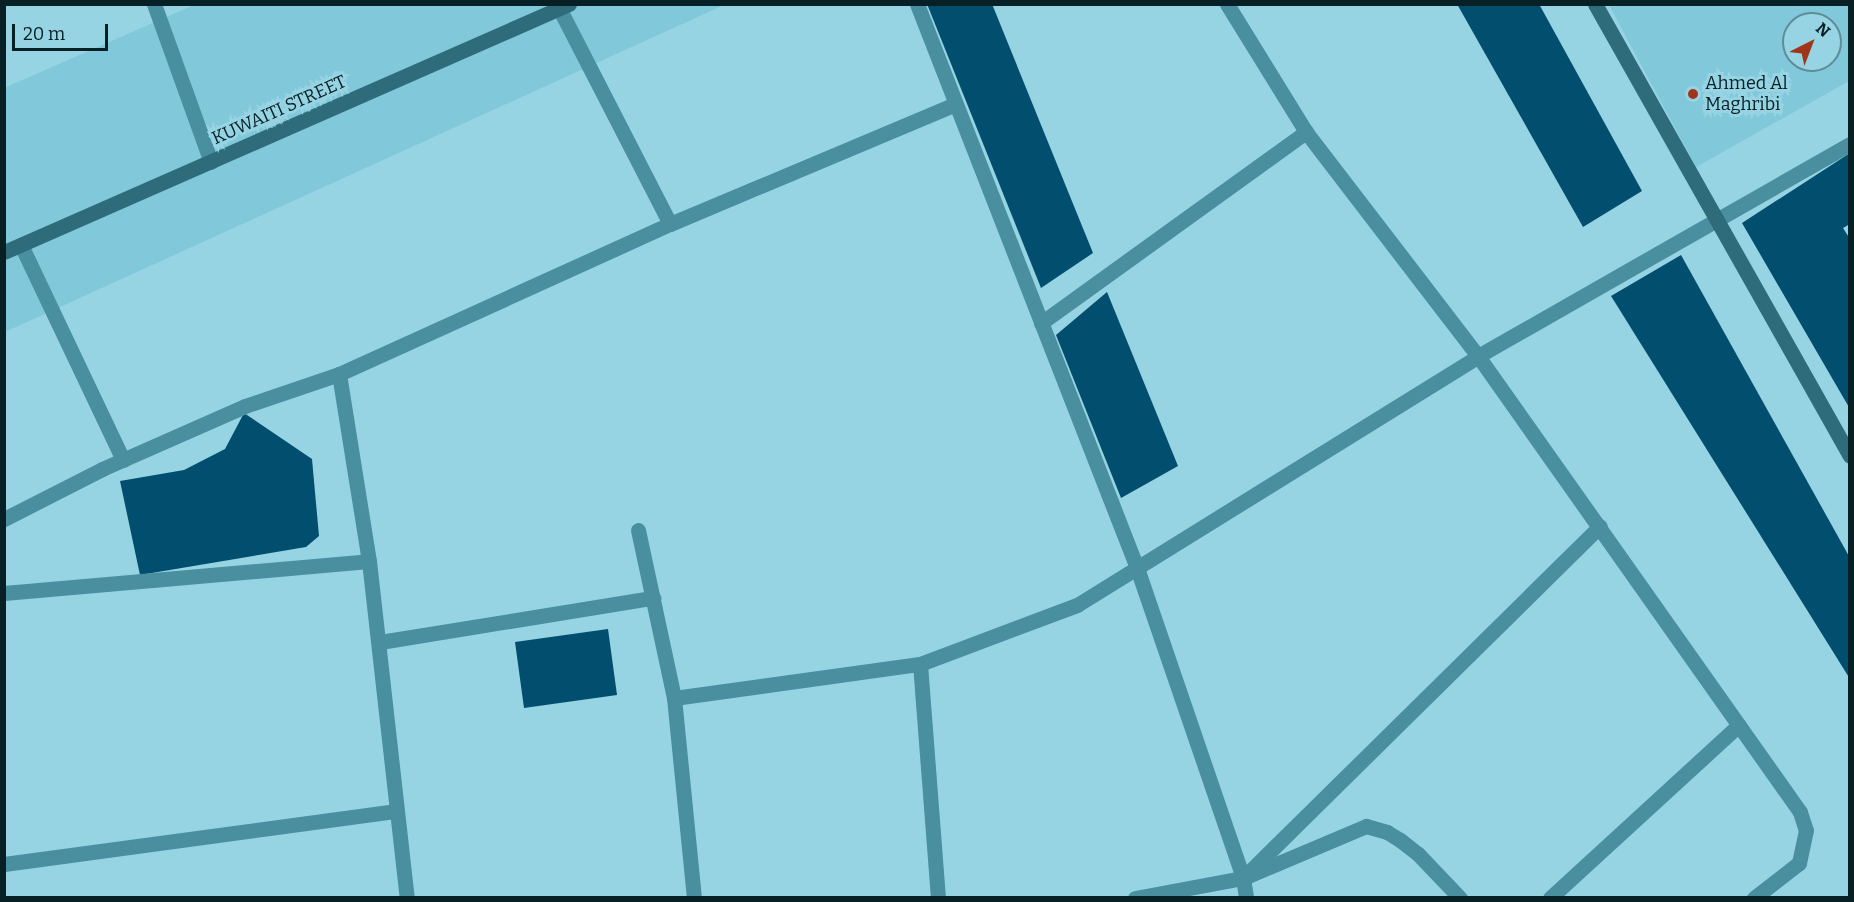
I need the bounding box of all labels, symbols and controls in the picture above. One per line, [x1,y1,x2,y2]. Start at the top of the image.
scale bar [15,12,111,50]
north arrow [1782,12,1842,72]
text: N [1812,19,1834,41]
text: 20 m [23,23,65,45]
street label: KUWAITI STREET [209,71,349,149]
place label: Ahmed Al Maghribi [1705,73,1788,116]
marker: Ahmed Al Maghribi [1686,87,1700,101]

